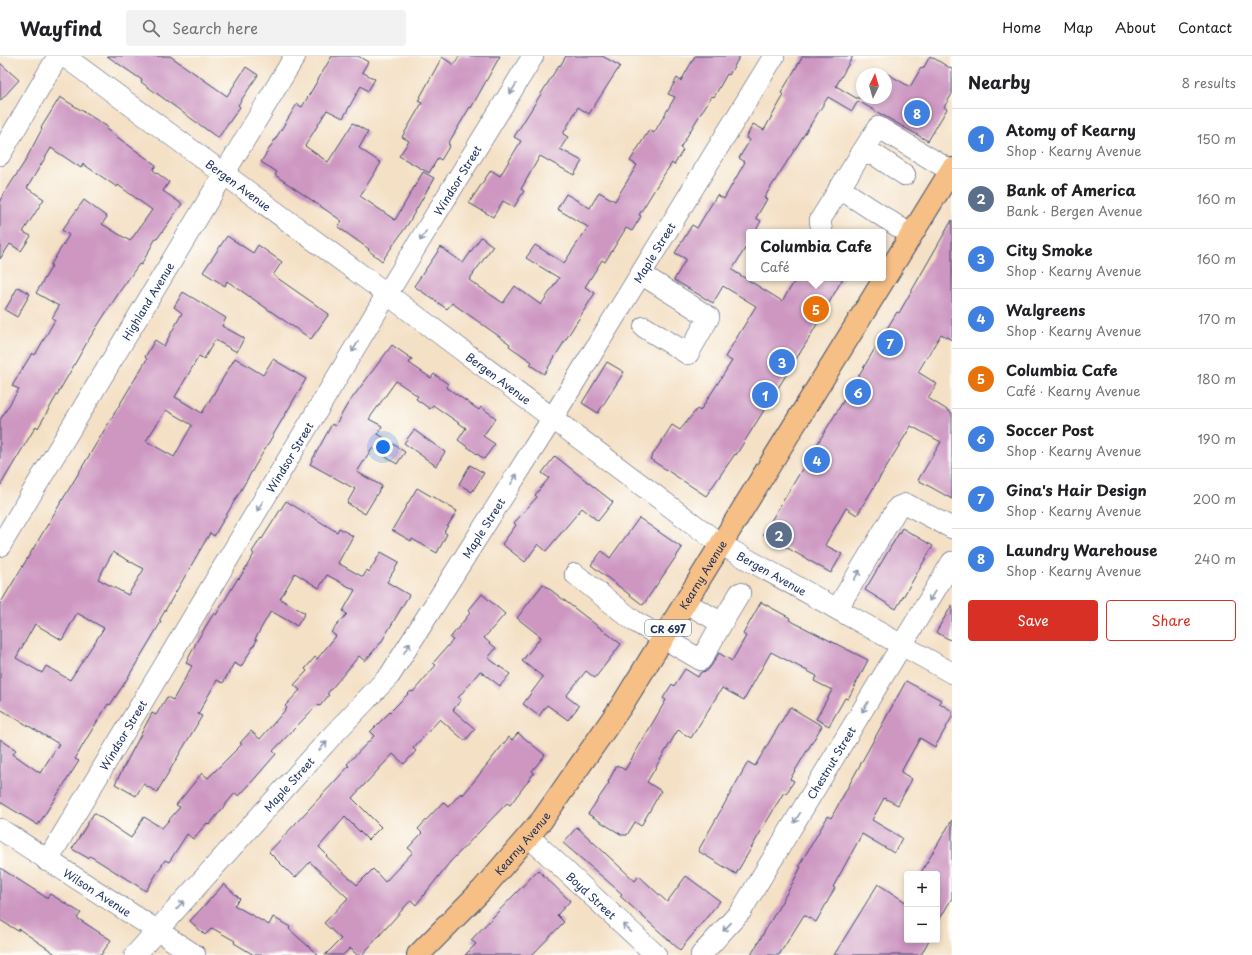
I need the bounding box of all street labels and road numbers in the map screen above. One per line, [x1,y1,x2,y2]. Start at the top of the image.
street label: Windsor Street [429,142,485,218]
street label: Bergen Avenue [202,155,275,215]
street label: Maple Street [629,218,679,286]
street label: Highland Avenue [117,259,178,343]
street label: Bergen Avenue [463,348,535,408]
street label: Windsor Street [261,419,317,496]
street label: Maple Street [458,494,509,561]
street label: Kearny Avenue [675,536,730,612]
street label: Bergen Avenue [734,547,810,599]
road number: CR 697 [645,620,691,636]
street label: Windsor Street [95,696,150,773]
street label: Chestnut Street [802,722,860,802]
street label: Maple Street [260,752,318,815]
street label: Kearny Avenue [490,808,554,879]
street label: Wilson Avenue [60,864,135,920]
street label: Boyd Street [563,868,621,923]

